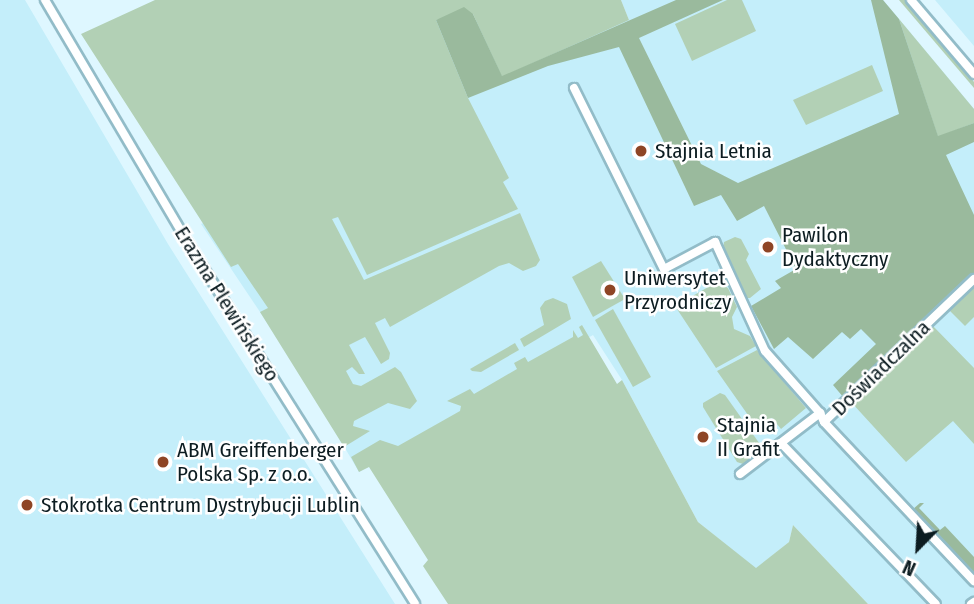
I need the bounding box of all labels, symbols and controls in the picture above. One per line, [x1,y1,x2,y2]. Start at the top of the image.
place label: Stajnia Letnia [655,138,772,164]
marker: Stajnia Letnia [633,143,649,159]
street label: Erazma Plewińskiego [169,222,285,386]
place label: Pawilon Dydaktyczny [782,222,888,272]
marker: Pawilon Dydaktyczny [760,239,776,255]
place label: Uniwersytet Przyrodniczy [624,265,731,315]
marker: Uniwersytet Przyrodniczy [602,282,618,298]
street label: Doświadczalna [827,315,935,421]
place label: Stajnia II Grafit [717,412,780,462]
marker: Stajnia II Grafit [695,429,711,445]
place label: ABM Greiffenberger Polska Sp. z o.o. [177,437,344,487]
marker: ABM Greiffenberger Polska Sp. z o.o. [155,454,171,470]
place label: Stokrotka Centrum Dystrybucji Lublin [41,492,360,518]
marker: Stokrotka Centrum Dystrybucji Lublin [19,497,35,513]
north arrow [883,513,953,583]
text: N [899,555,919,580]

